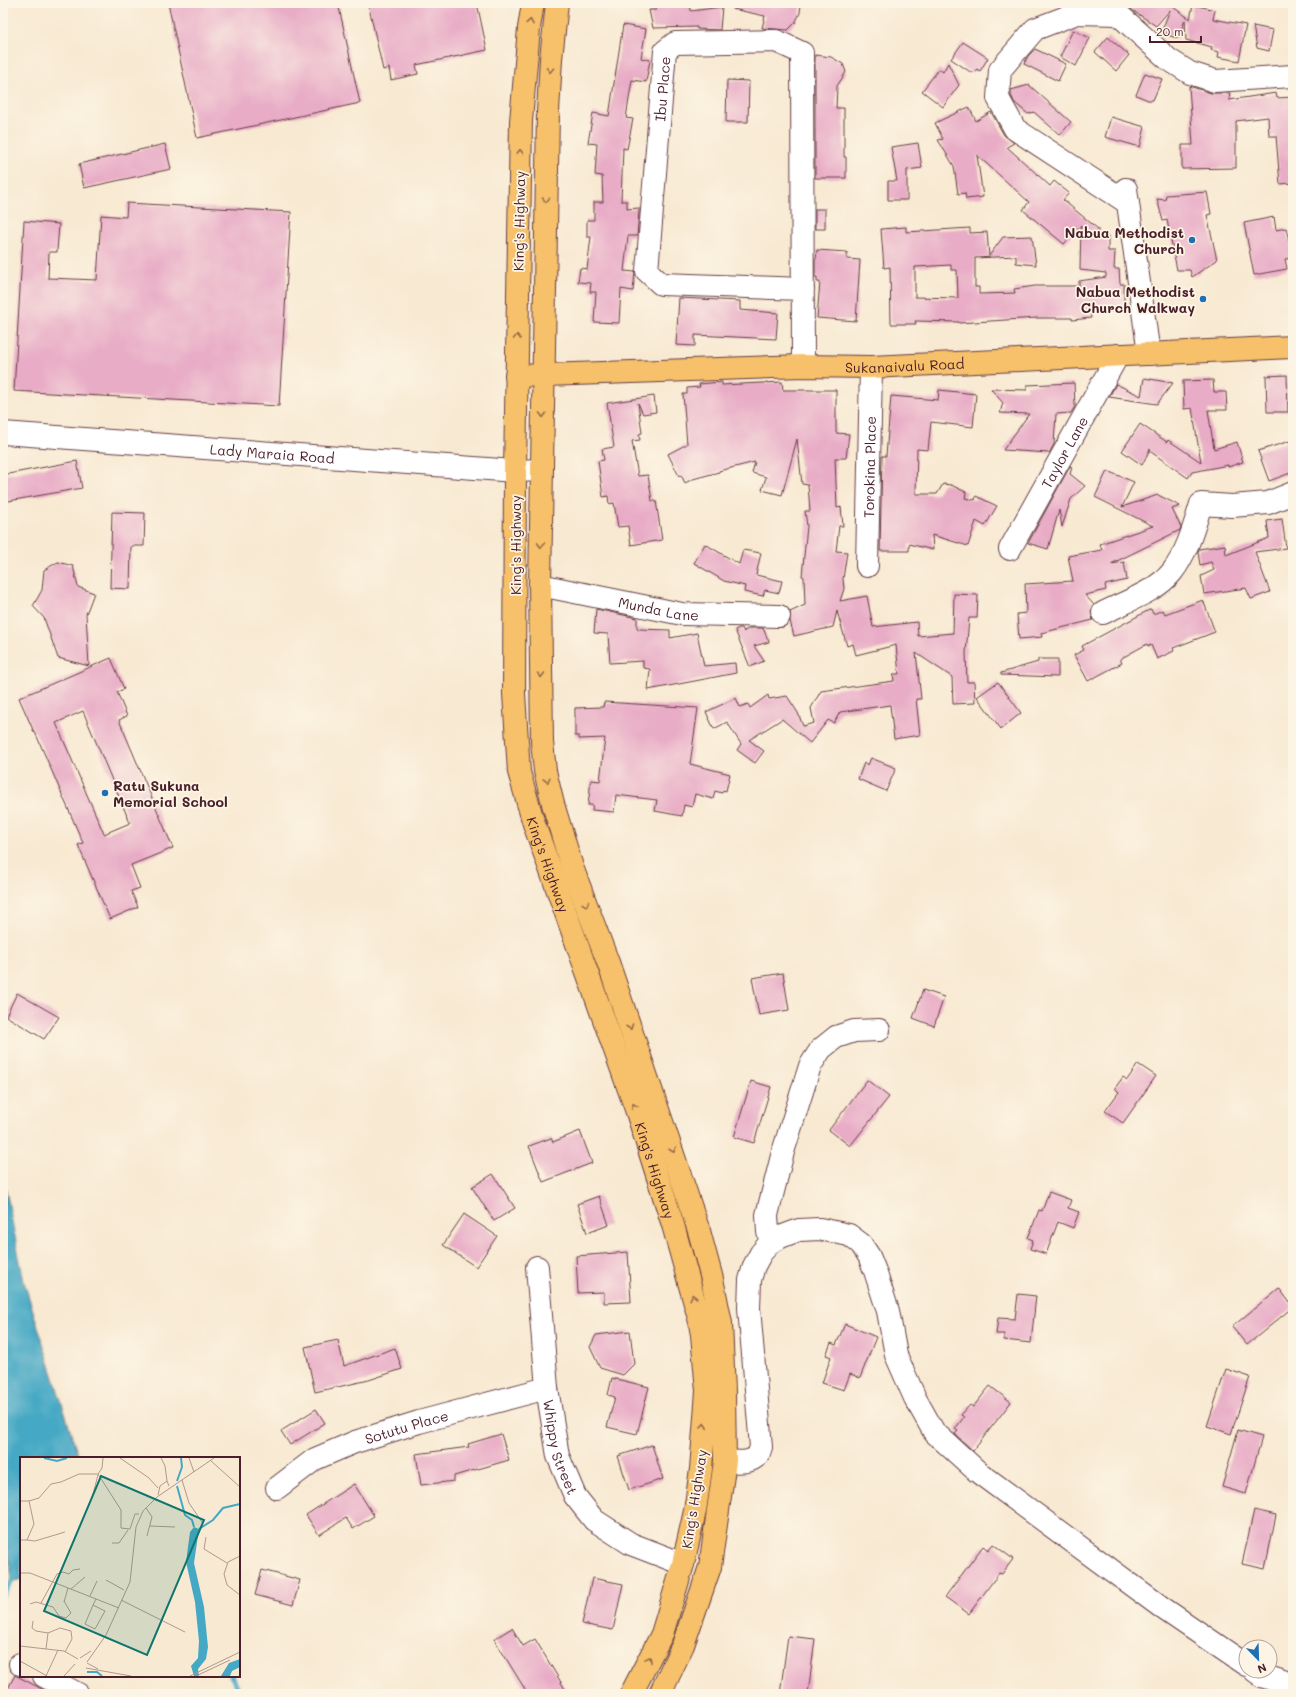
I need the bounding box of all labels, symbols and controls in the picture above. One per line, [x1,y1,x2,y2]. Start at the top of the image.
scale bar [1150,18,1201,44]
one-way arrow [525,19,534,25]
text: 20 m [1156,23,1184,39]
street label: Ibu Place [650,56,674,122]
one-way arrow [546,67,555,73]
one-way arrow [516,149,524,155]
street label: King's Highway [509,171,529,271]
one-way arrow [542,197,550,203]
place label: Nabua Methodist Church [1065,223,1184,258]
marker: Nabua Methodist Church [1187,235,1197,245]
place label: Nabua Methodist Church Walkway [1076,282,1195,317]
marker: Nabua Methodist Church Walkway [1198,294,1208,304]
one-way arrow [513,334,521,340]
street label: Sukanaivalu Road [845,353,965,377]
one-way arrow [539,412,547,418]
street label: Taylor Lane [1036,413,1092,491]
street label: Torokina Place [858,416,880,518]
street label: Lady Maraia Road [209,439,335,467]
street label: King's Highway [506,495,525,595]
one-way arrow [537,542,545,548]
street label: Munda Lane [617,592,699,624]
one-way arrow [537,672,545,678]
place label: Ratu Sukuna Memorial School [113,776,228,811]
one-way arrow [543,777,551,784]
marker: Ratu Sukuna Memorial School [100,788,110,798]
street label: King's Highway [523,814,574,915]
one-way arrow [582,901,590,908]
one-way arrow [625,1023,634,1030]
one-way arrow [631,1102,639,1109]
street label: King's Highway [631,1120,680,1221]
one-way arrow [668,1146,676,1153]
one-way arrow [689,1294,698,1301]
street label: Whippy Street [539,1398,583,1497]
street label: Sotutu Place [362,1405,450,1448]
one-way arrow [700,1423,709,1429]
street label: King's Highway [677,1448,711,1550]
inset map [20,1457,240,1677]
north arrow [1238,1639,1278,1679]
one-way arrow [644,1656,652,1664]
text: N [1255,1660,1269,1677]

